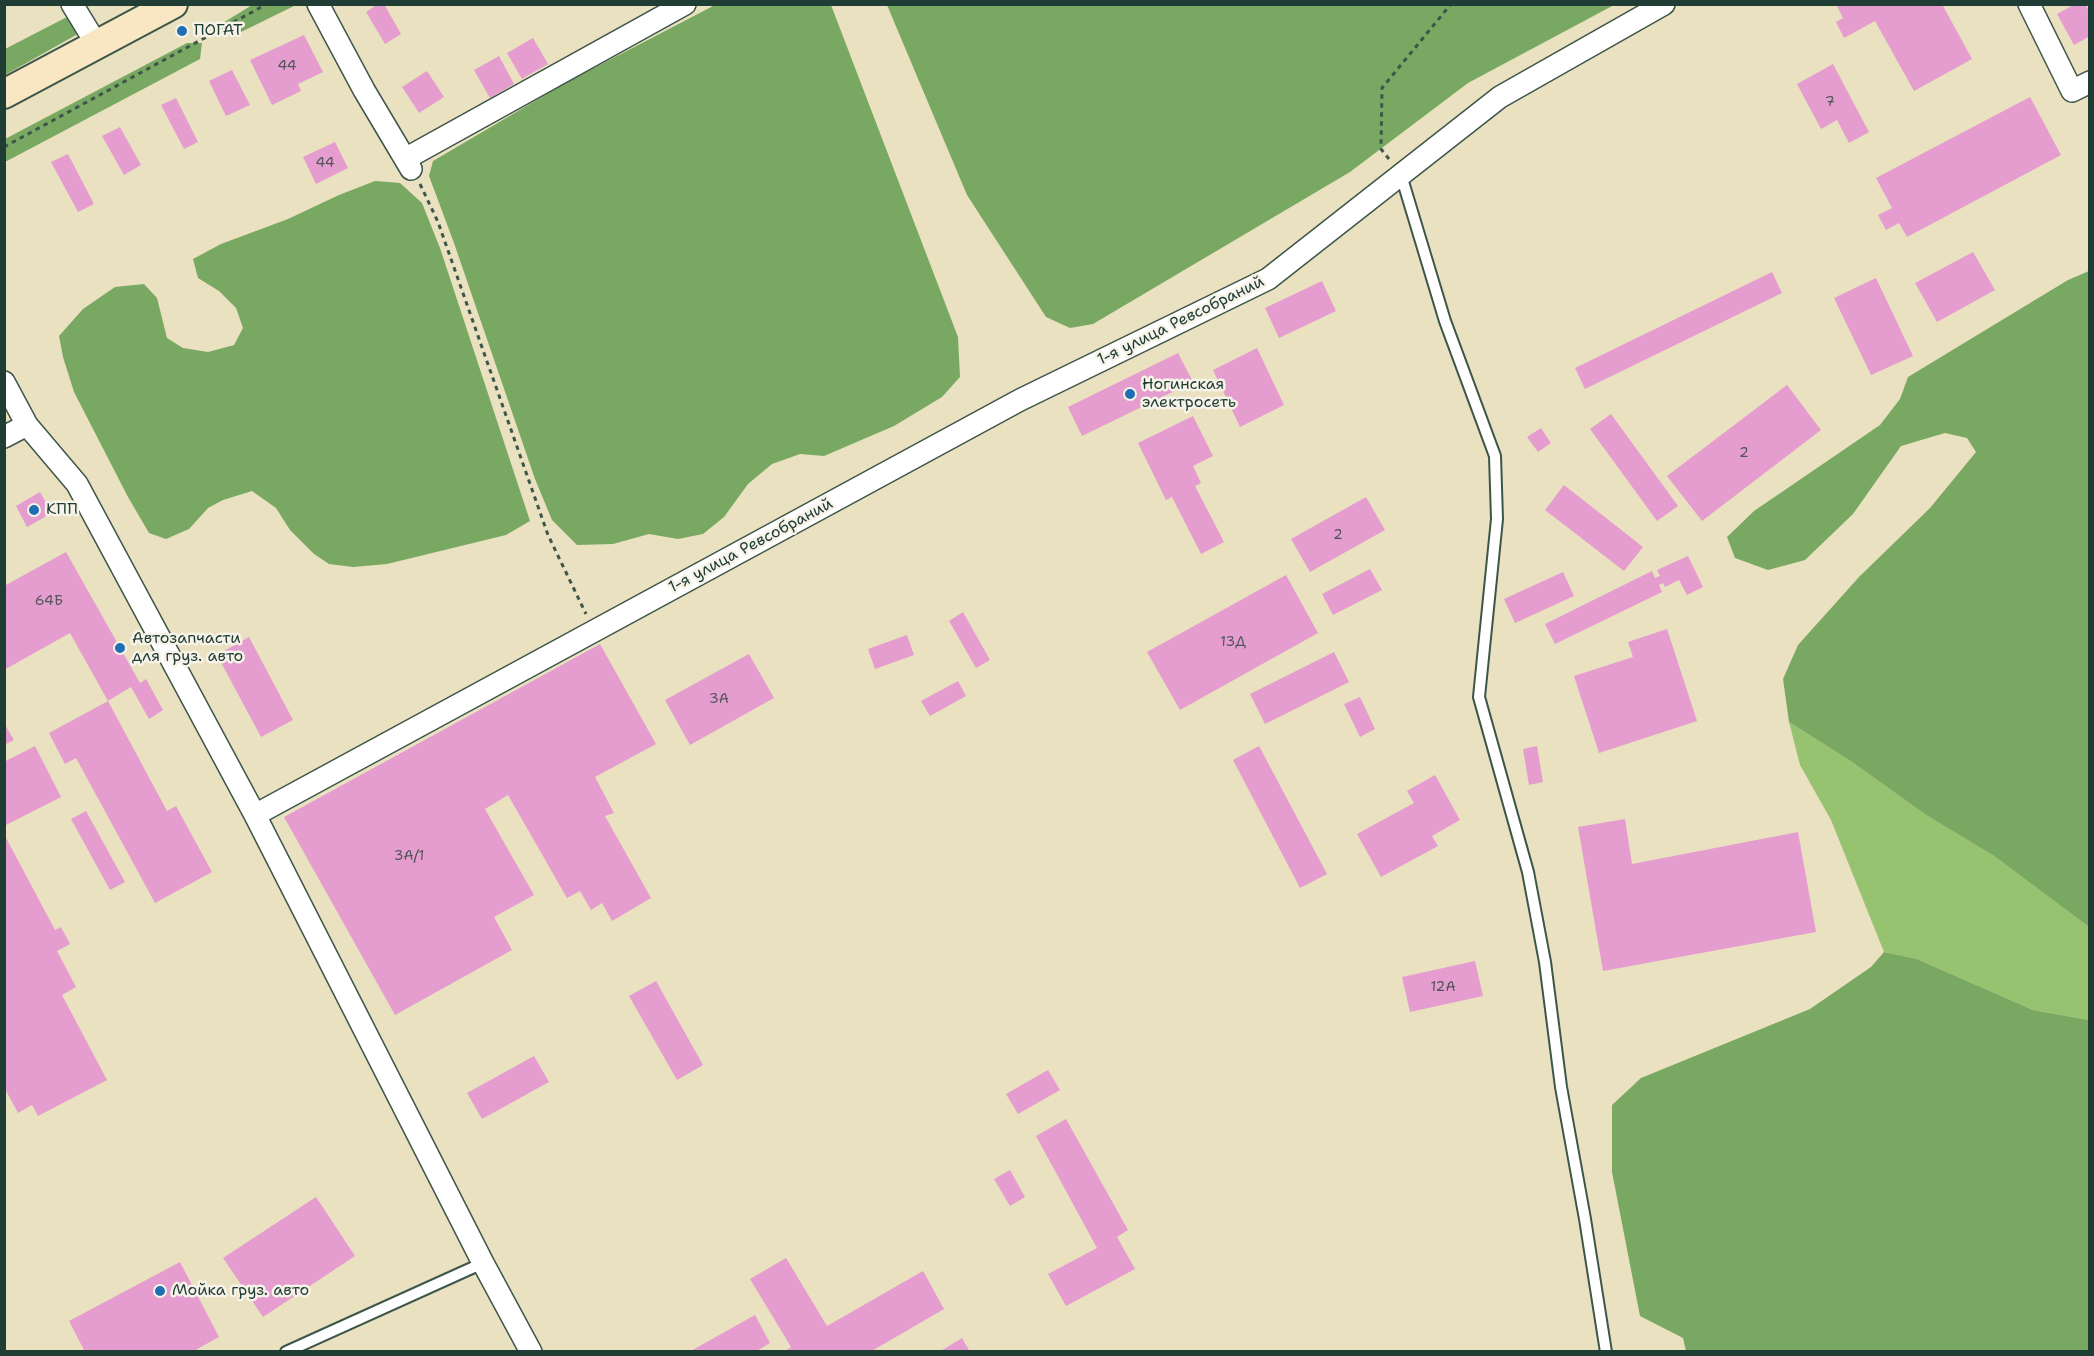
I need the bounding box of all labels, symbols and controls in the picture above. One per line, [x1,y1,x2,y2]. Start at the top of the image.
place label: ПОГАТ [194,21,243,41]
marker: ПОГАТ [175,24,189,38]
house number: 44 [277,58,297,74]
house number: 7 [1825,94,1835,110]
house number: 44 [315,155,335,171]
street label: 1-я улица Ревсобраний [1094,272,1268,370]
place label: Ногинская электросеть [1142,375,1236,413]
marker: Ногинская электросеть [1123,387,1137,401]
house number: 2 [1739,445,1749,461]
street label: 1-я улица Ревсобраний [666,495,836,597]
place label: КПП [46,500,78,520]
marker: КПП [27,503,41,517]
house number: 2 [1333,527,1343,543]
house number: 64Б [35,593,63,609]
place label: Автозапчасти для груз. авто [132,629,243,667]
house number: 13Д [1220,634,1246,650]
marker: Автозапчасти для груз. авто [113,641,127,655]
house number: 3А [709,691,729,707]
house number: 3А/1 [394,848,424,864]
house number: 12А [1430,979,1456,995]
place label: Мойка груз. авто [172,1281,309,1301]
marker: Мойка груз. авто [153,1284,167,1298]

